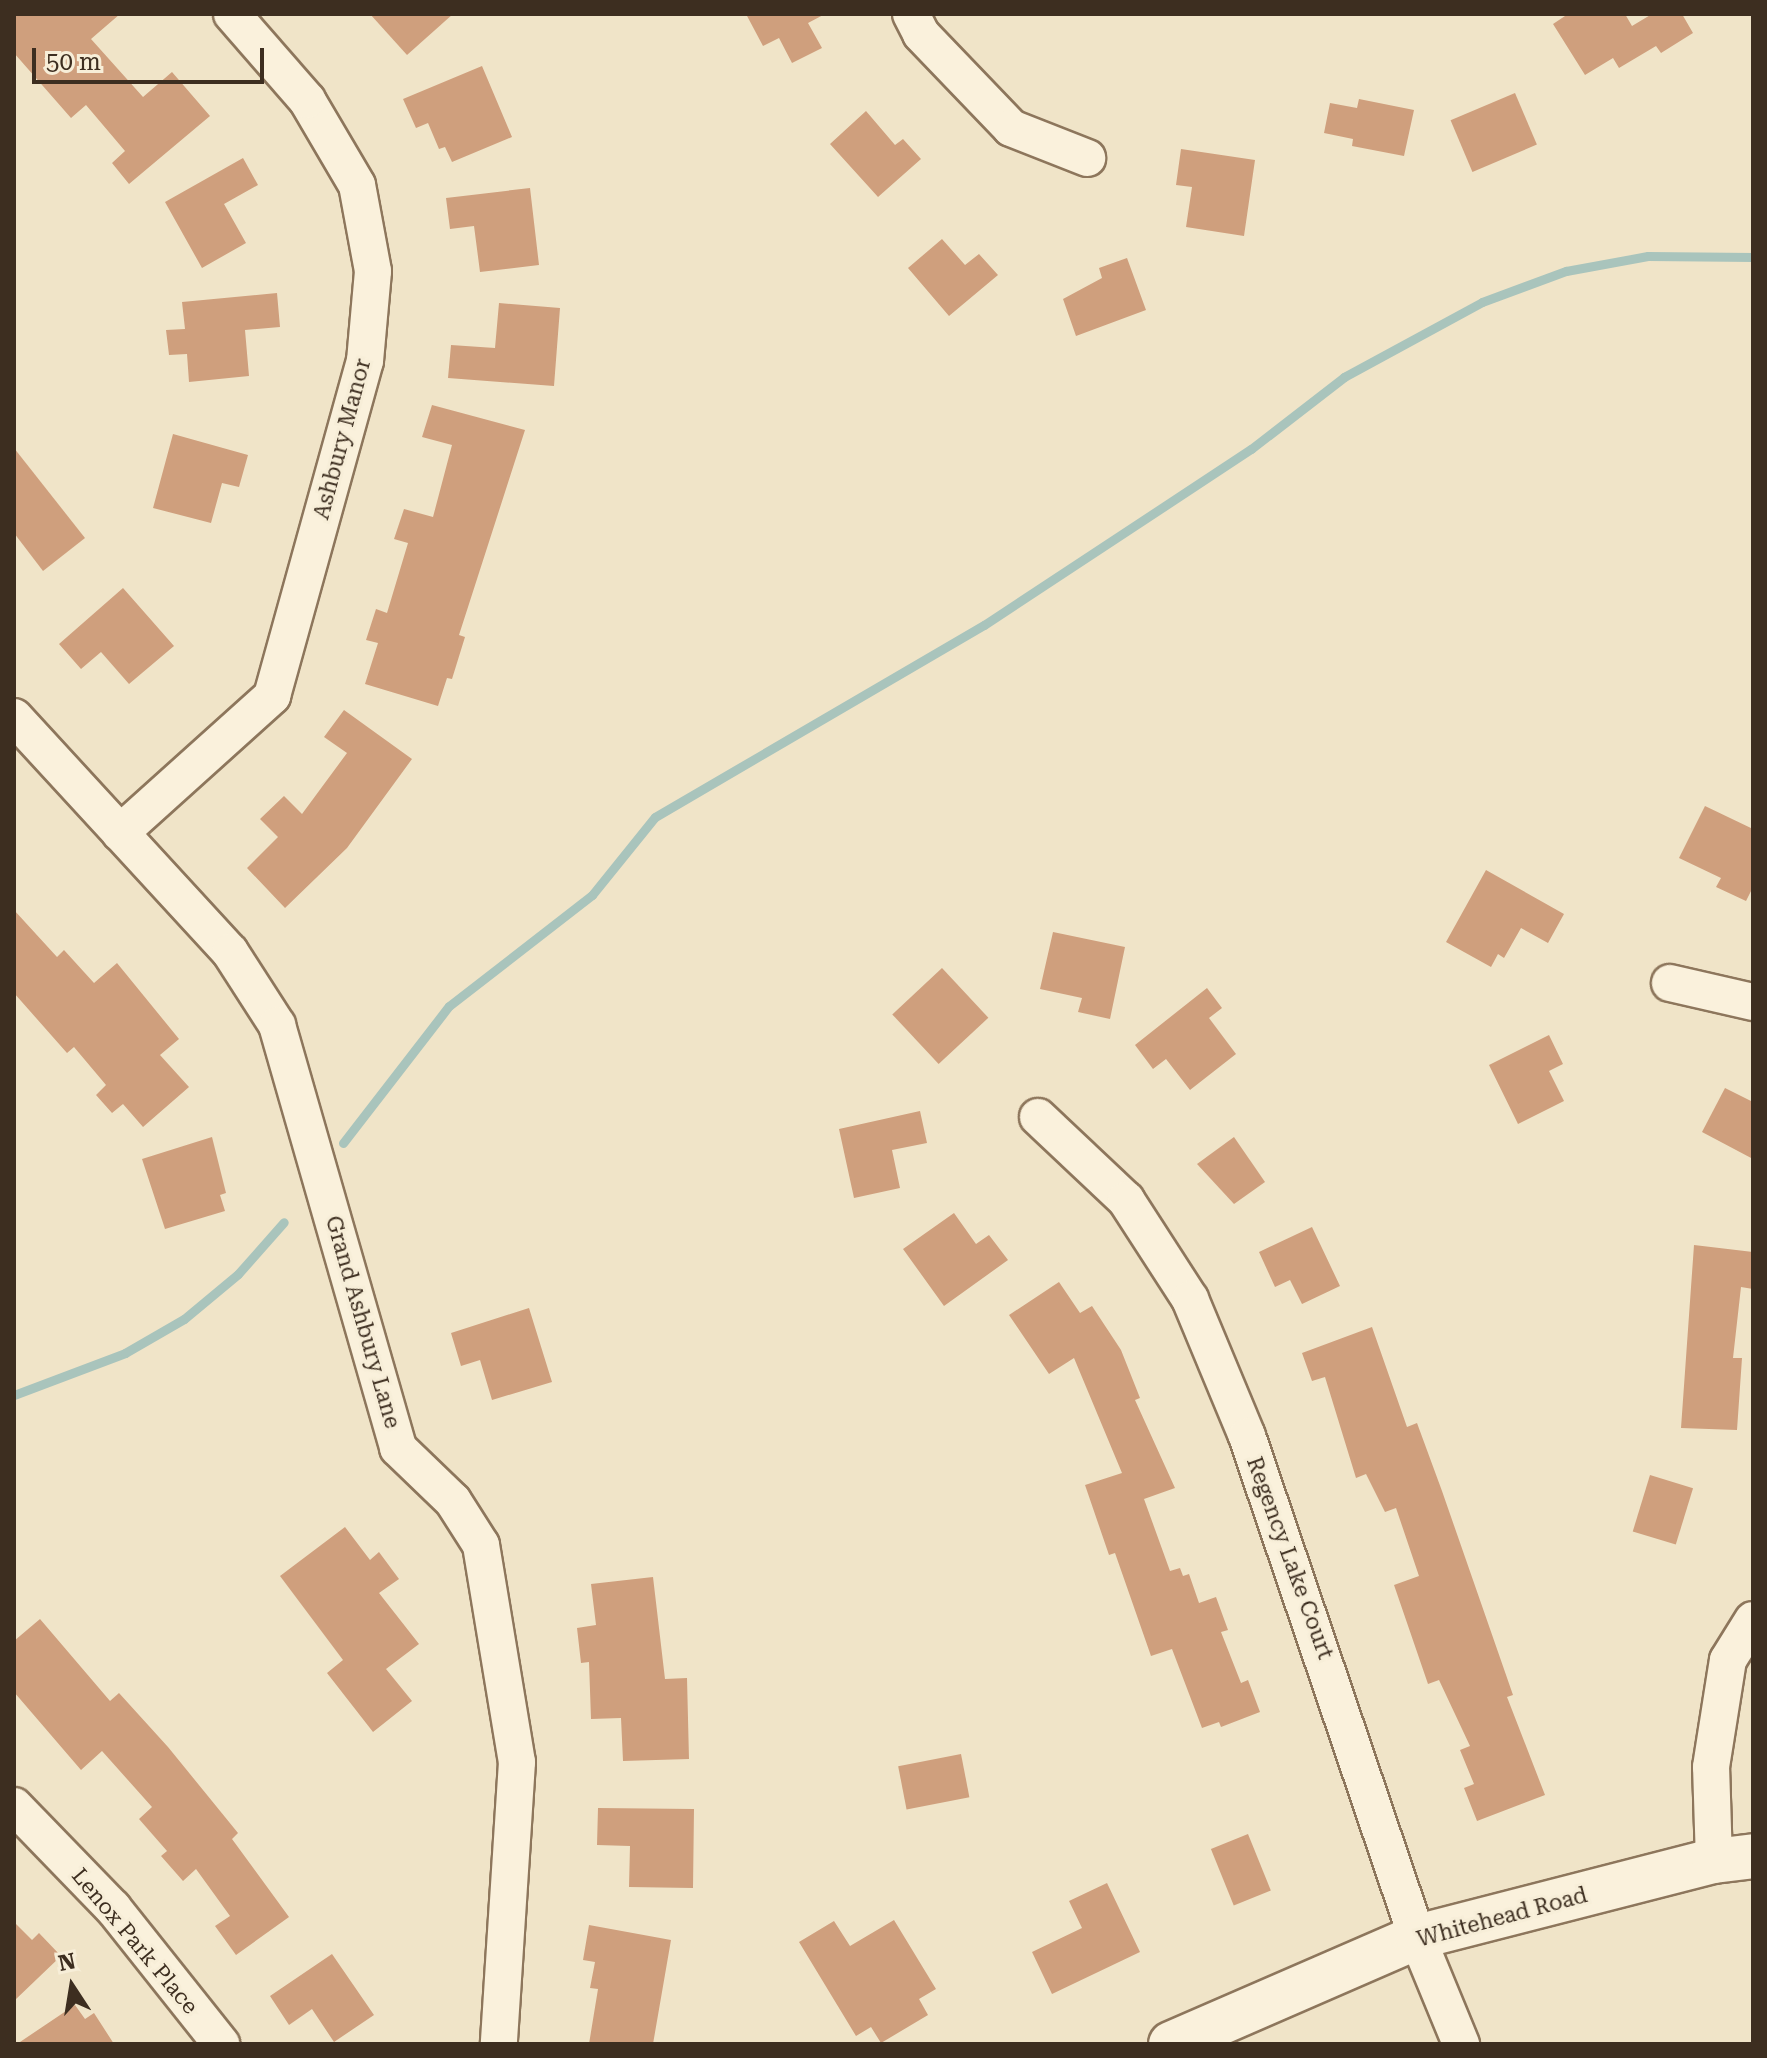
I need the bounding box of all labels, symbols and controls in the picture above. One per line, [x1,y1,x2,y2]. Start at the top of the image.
scale bar [36,32,268,82]
text: 50 m [46,48,101,76]
street label: Ashbury Manor [308,356,376,522]
street label: Grand Ashbury Lane [320,1213,406,1431]
street label: Regency Lake Court [1241,1453,1339,1663]
street label: Lenox Park Place [66,1863,204,2019]
street label: Whitehead Road [1414,1882,1590,1952]
north arrow [32,1946,112,2026]
text: N [56,1948,78,1976]

